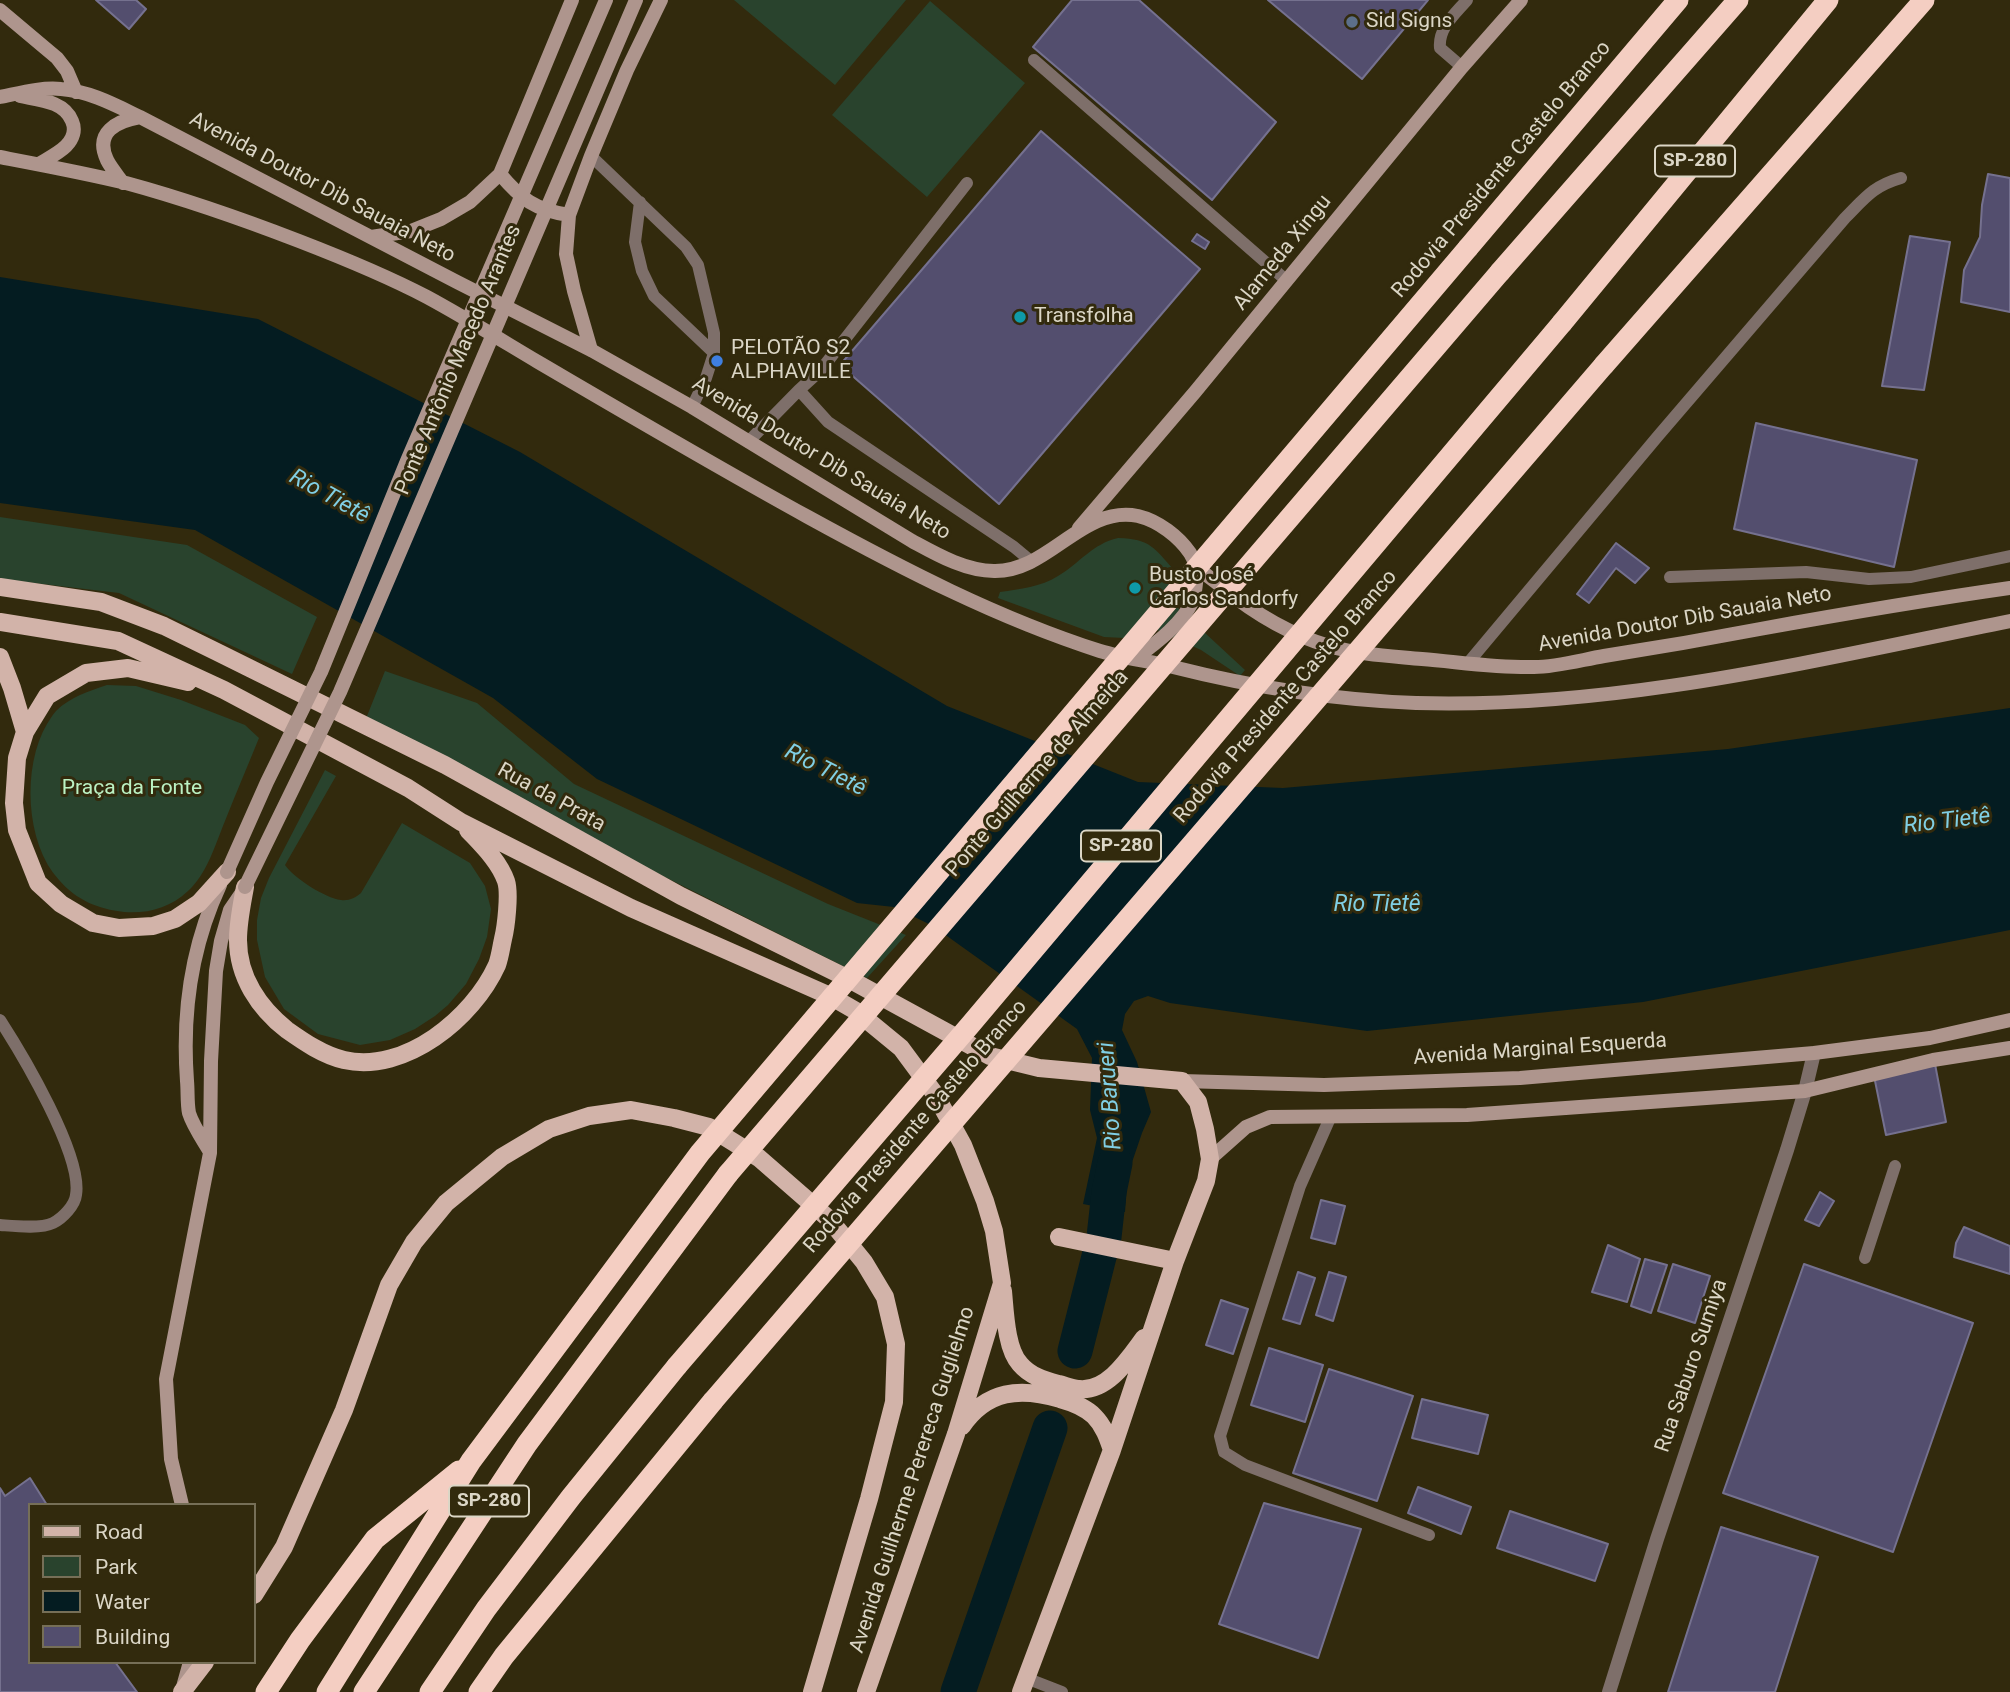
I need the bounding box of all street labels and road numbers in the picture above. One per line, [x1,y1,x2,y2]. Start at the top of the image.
street label: Rodovia Presidente Castelo Branco [1387,36,1617,304]
street label: Avenida Doutor Dib Sauaia Neto [185,107,459,269]
road number: SP-280 [1655,146,1735,176]
street label: Alameda Xingu [1229,190,1337,316]
street label: Ponte Antônio Macedo Arantes [391,221,527,499]
street label: Avenida Doutor Dib Sauaia Neto [687,372,955,546]
street label: Rodovia Presidente Castelo Branco [1169,565,1403,829]
street label: Avenida Doutor Dib Sauaia Neto [1537,582,1833,658]
street label: Ponte Guilherme de Almeida [941,666,1135,882]
street label: Rua da Prata [493,758,609,838]
road number: SP-280 [1081,831,1161,862]
street label: Rodovia Presidente Castelo Branco [799,995,1033,1259]
street label: Avenida Marginal Esquerda [1412,1029,1668,1071]
street label: Rua Saburo Sumiya [1651,1276,1733,1456]
street label: Avenida Guilherme Perereca Guglielmo [845,1304,981,1656]
road number: SP-280 [449,1485,529,1516]

